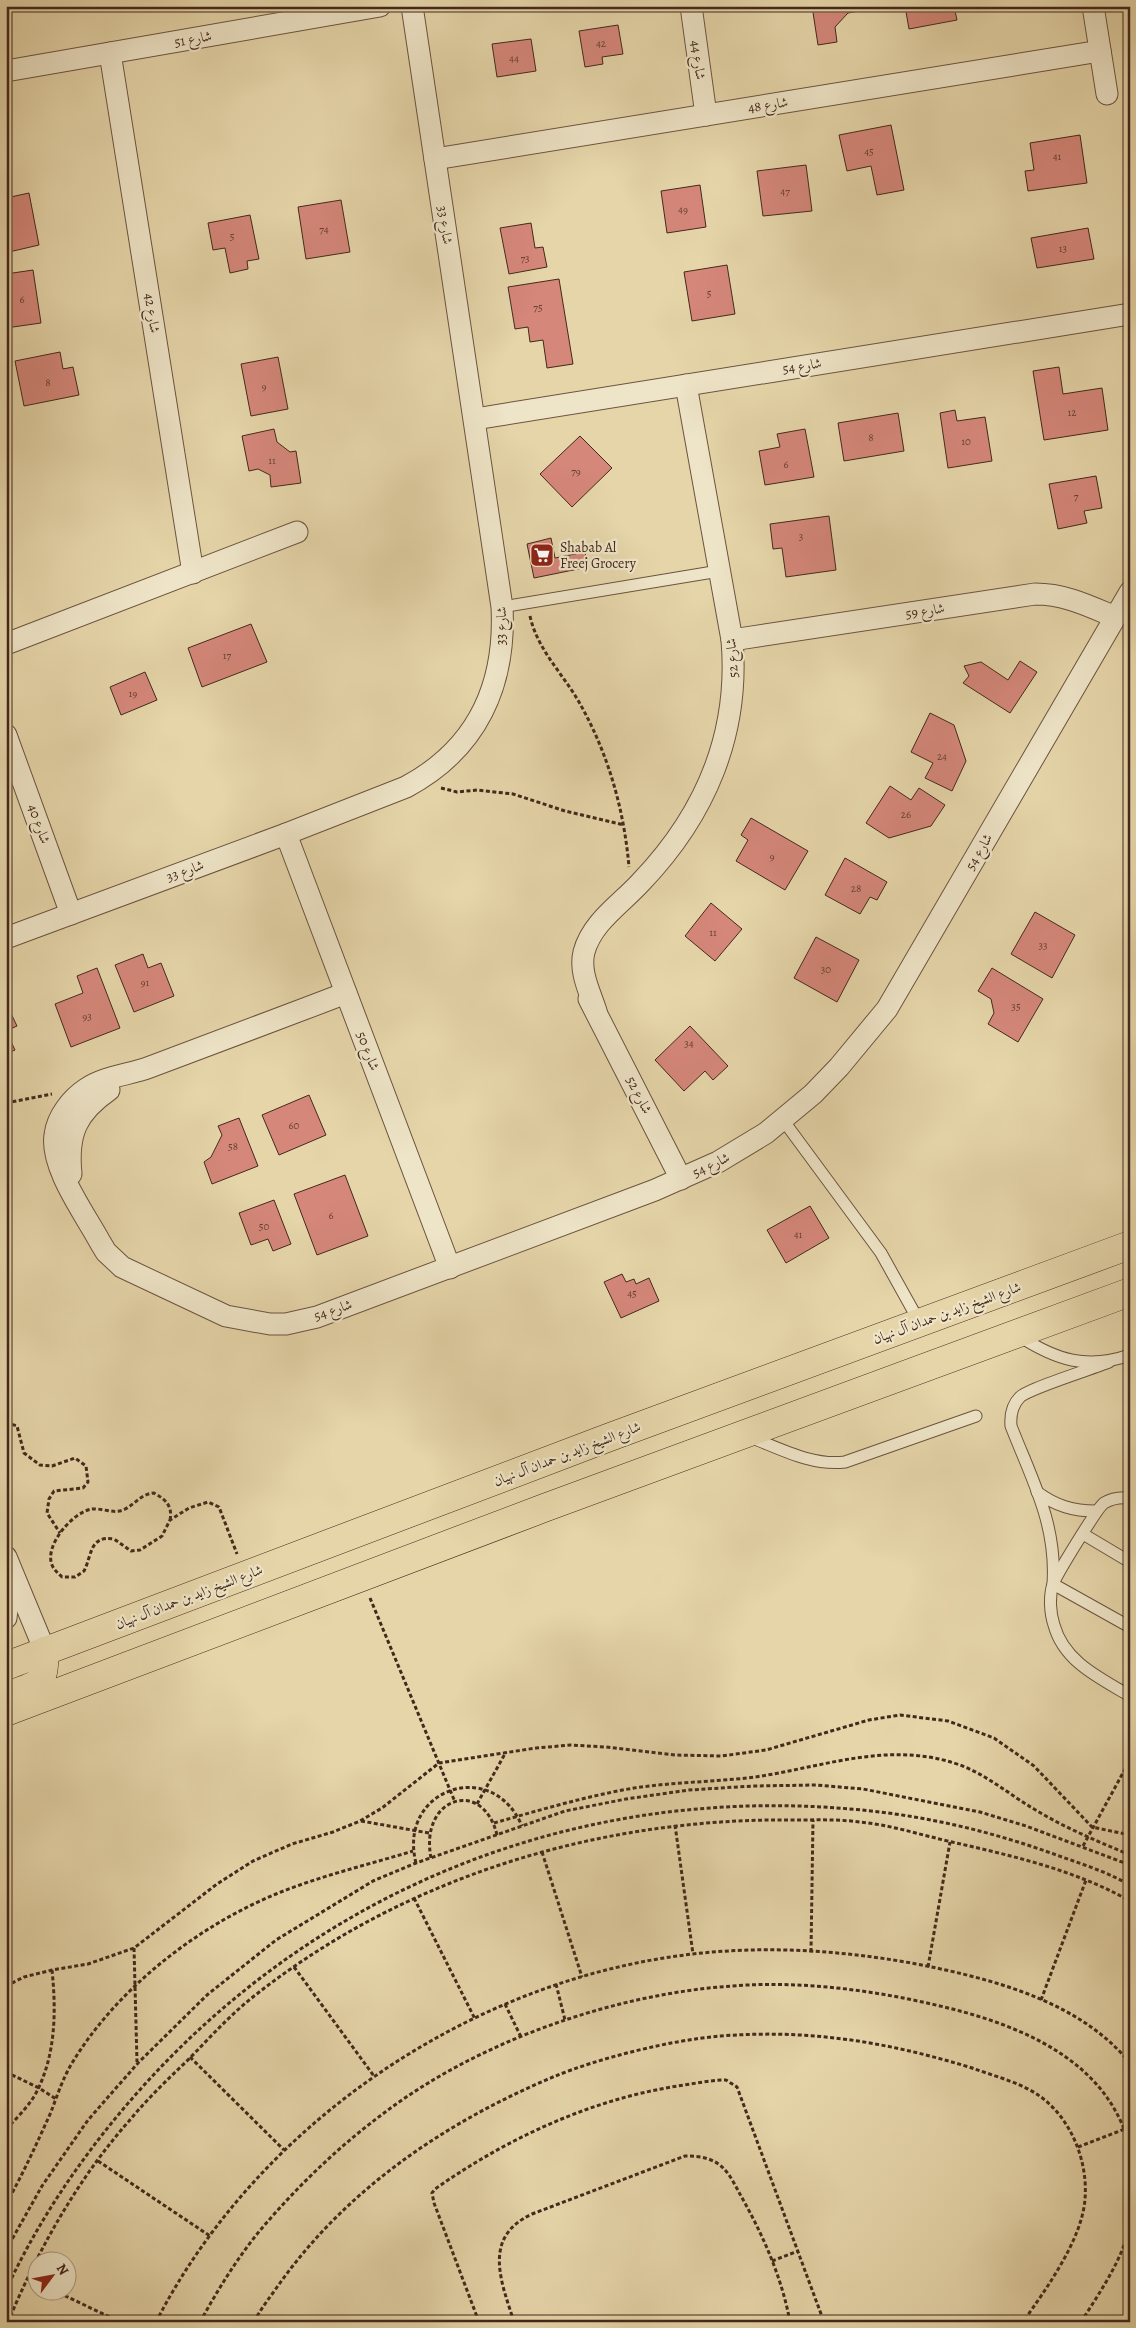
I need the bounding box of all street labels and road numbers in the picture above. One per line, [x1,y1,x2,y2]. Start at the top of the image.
street label: شارع 51 [173,26,214,54]
street label: شارع 44 [684,39,710,81]
street label: شارع 48 [747,92,790,120]
street label: شارع 33 [431,204,457,246]
street label: شارع 42 [138,292,165,335]
street label: شارع 54 [781,354,823,380]
street label: شارع 59 [904,599,946,625]
street label: شارع 33 [492,607,513,645]
street label: شارع 52 [721,637,745,678]
street label: شارع 40 [21,802,55,847]
street label: شارع 54 [961,830,999,875]
street label: شارع 33 [164,855,207,888]
street label: شارع 50 [350,1029,384,1074]
street label: شارع 52 [620,1073,657,1118]
street label: شارع 54 [689,1148,734,1184]
street label: شارع الشيخ زايد بن حمدان آل نهيان [870,1277,1025,1351]
street label: شارع 54 [311,1295,355,1327]
street label: شارع الشيخ زايد بن حمدان آل نهيان [491,1417,644,1494]
street label: شارع الشيخ زايد بن حمدان آل نهيان [113,1560,266,1637]

